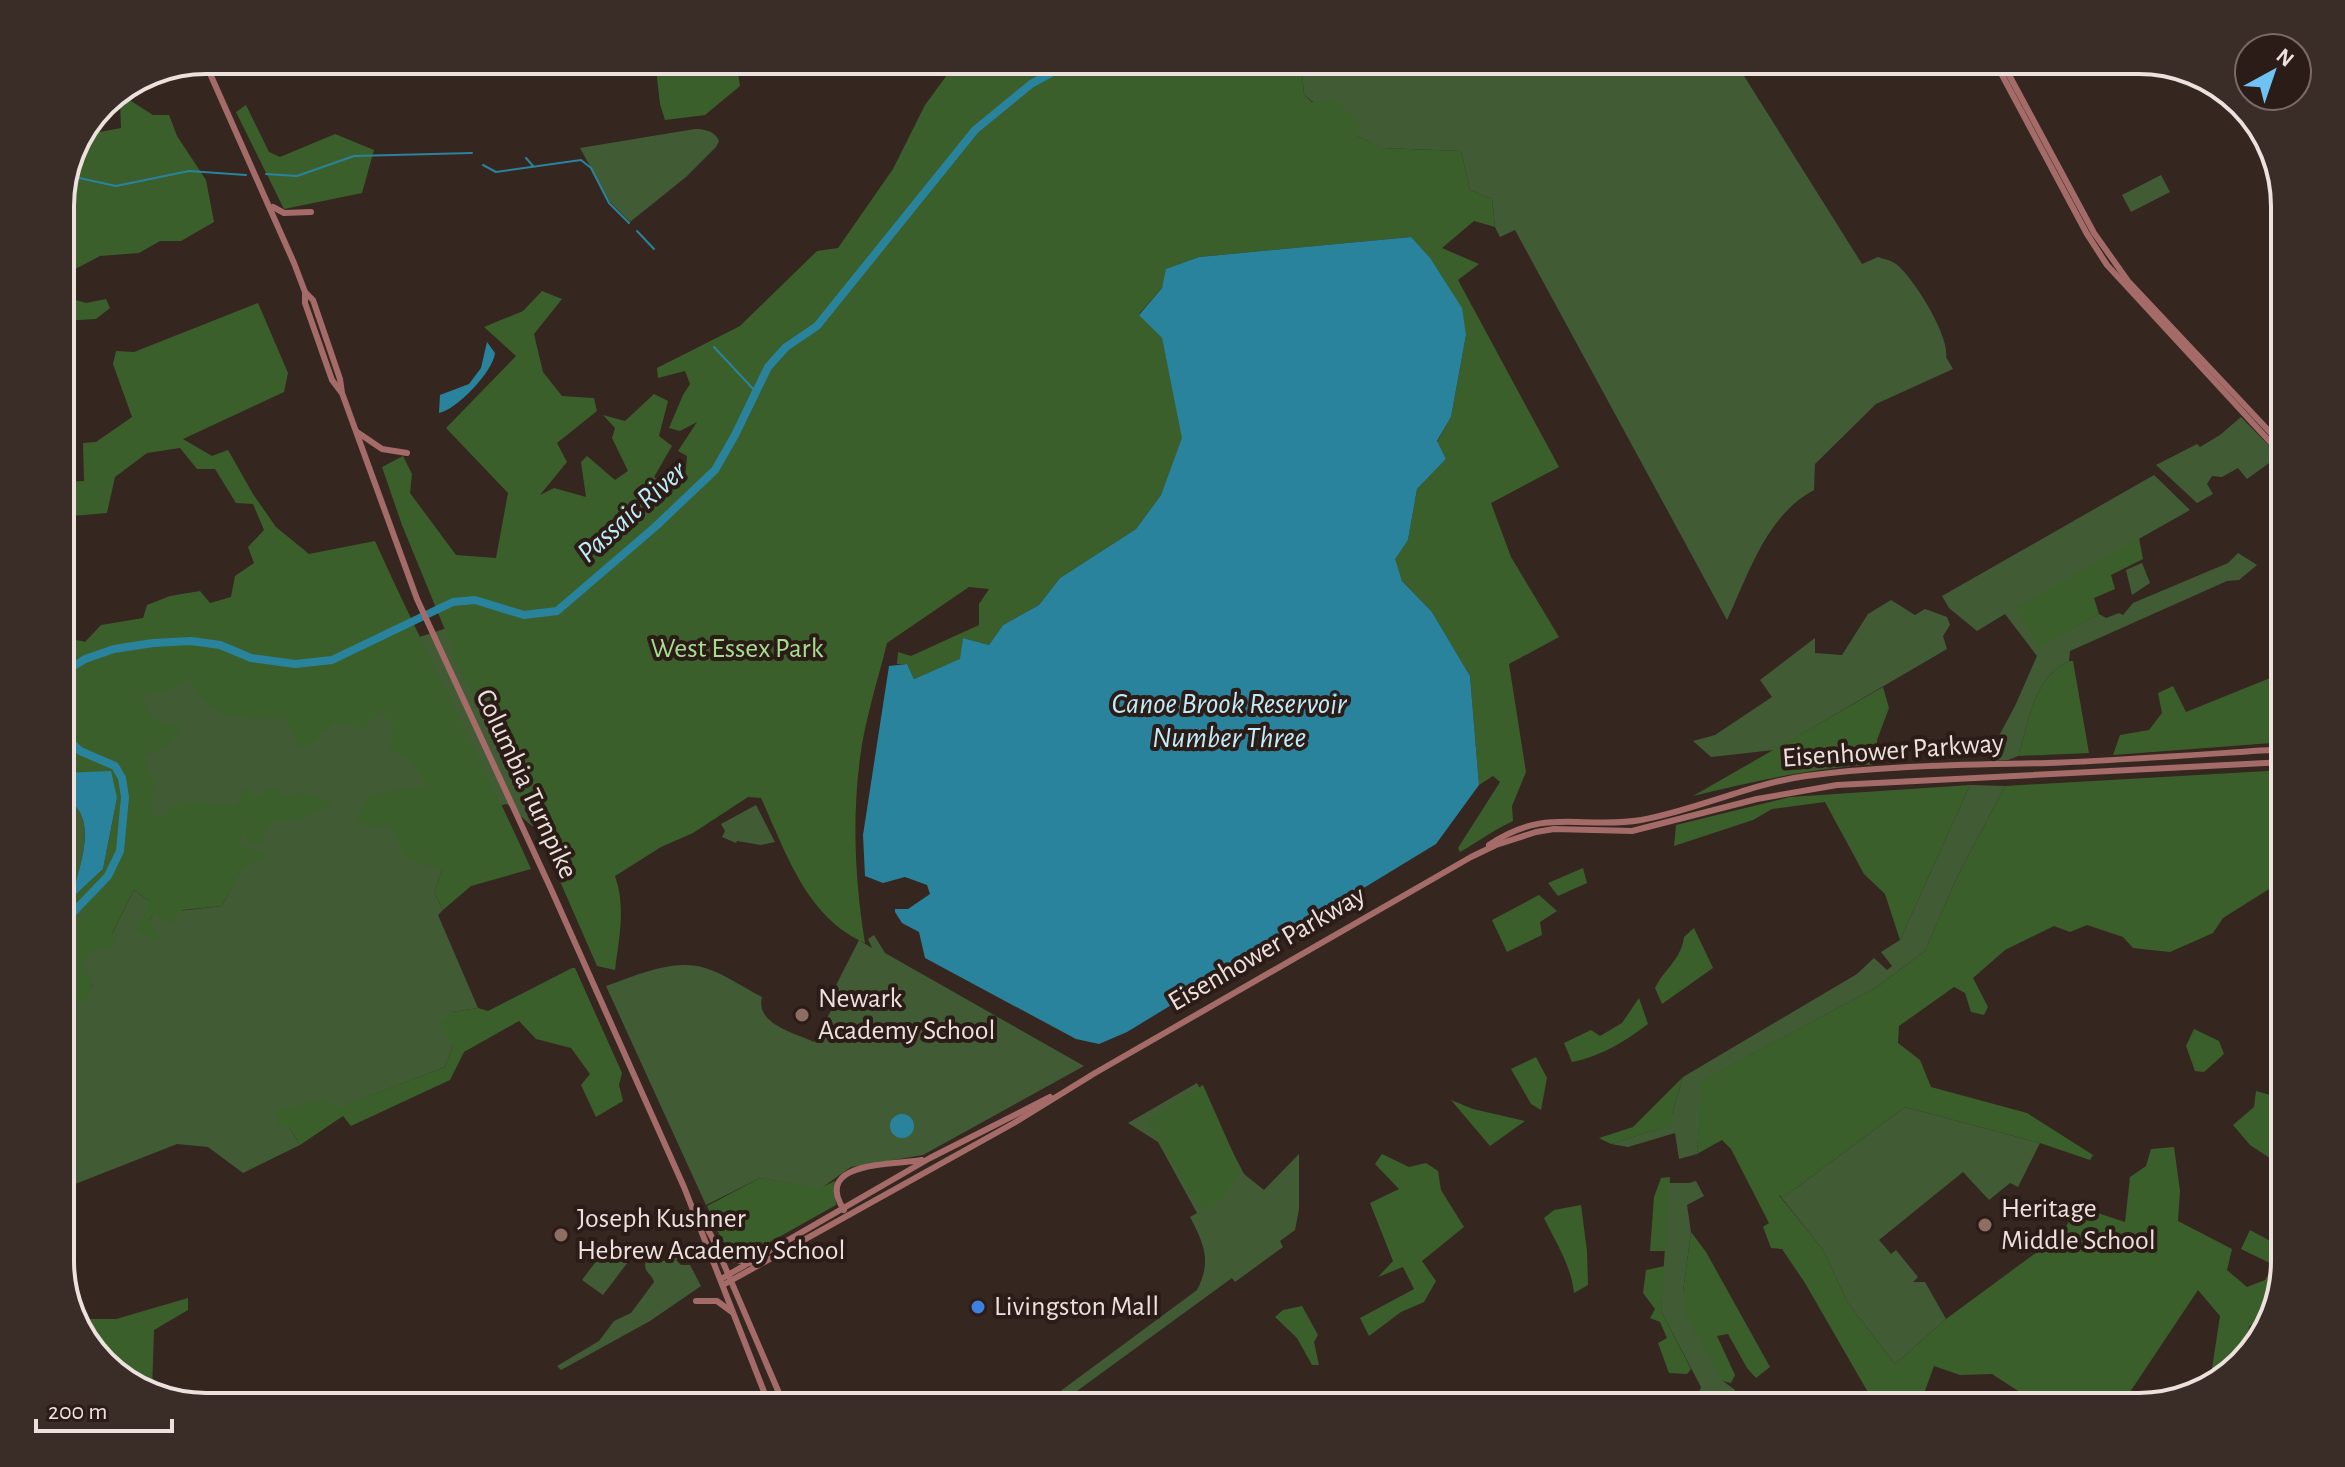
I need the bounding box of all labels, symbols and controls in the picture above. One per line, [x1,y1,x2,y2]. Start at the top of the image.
north arrow [2233,32,2313,112]
text: N [2272,44,2298,71]
water label: Passaic River [572,455,693,568]
park label: West Essex Park [651,635,824,663]
street label: Columbia Turnpike [470,685,582,883]
water label: Canoe Brook Reservoir Number Three [1112,689,1348,753]
street label: Eisenhower Parkway [1781,729,2005,773]
street label: Eisenhower Parkway [1164,881,1370,1017]
place label: Newark Academy School [818,985,995,1045]
marker: Newark Academy School [793,1006,811,1024]
place label: Heritage Middle School [2001,1195,2156,1255]
place label: Joseph Kushner Hebrew Academy School [577,1205,845,1265]
marker: Heritage Middle School [1976,1216,1994,1234]
marker: Joseph Kushner Hebrew Academy School [552,1226,570,1244]
place label: Livingston Mall [994,1293,1159,1321]
marker: Livingston Mall [969,1298,987,1316]
scale bar [36,1383,172,1433]
text: 200 m [48,1400,107,1424]

